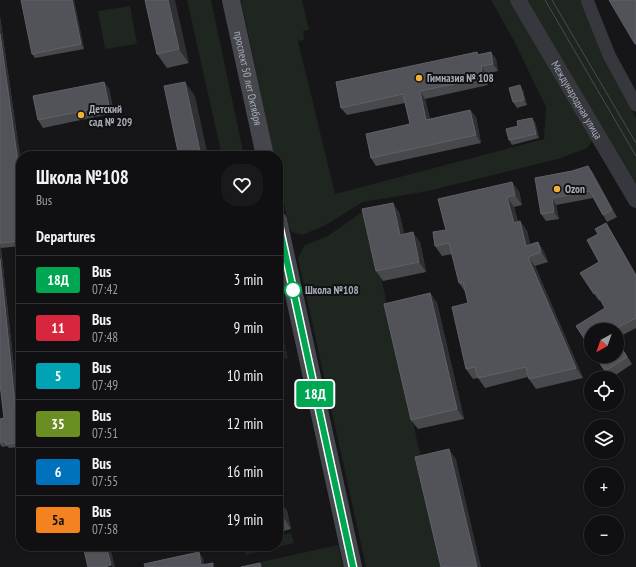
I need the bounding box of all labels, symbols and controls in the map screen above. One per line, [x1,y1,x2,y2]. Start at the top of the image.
street label: проспект 50 лет Октября [231,30,265,127]
street label: Международная улица [548,58,605,142]
place label: Гимназия № 108 [427,71,494,85]
marker: Гимназия № 108 [414,73,424,83]
place label: Детский сад № 209 [89,102,132,129]
marker: Детский сад № 209 [76,110,86,120]
button: heart [221,164,263,206]
text: Школа №108 [36,165,129,189]
place label: Ozon [565,182,585,196]
marker: Ozon [552,184,562,194]
text: Bus [36,192,52,209]
text: Departures [36,227,95,246]
text: Bus [92,262,111,281]
text: 3 min [233,270,263,289]
text: 18Д [47,271,69,289]
text: 07:42 [92,281,118,298]
marker: Школа №108 [284,281,302,299]
place label: Школа №108 [305,283,359,297]
text: Bus [92,310,111,329]
text: 9 min [233,318,263,337]
text: 11 [51,319,65,337]
north arrow [584,323,624,363]
map controls [584,323,624,555]
text: 07:48 [92,329,118,346]
text: Bus [92,358,111,377]
text: 10 min [227,366,263,385]
text: 5 [55,367,61,385]
button: locate [584,371,624,411]
text: 07:49 [92,377,118,394]
line badge: 18Д [292,381,338,407]
text: 18Д [304,385,326,403]
text: Bus [92,406,111,425]
text: 12 min [227,414,263,433]
text: 35 [51,415,65,433]
button: layers [584,419,624,459]
text: 07:51 [92,425,118,442]
text: Bus [92,454,111,473]
text: 16 min [227,462,263,481]
text: 6 [55,463,61,481]
button: + [584,467,624,507]
text: 07:55 [92,473,118,490]
text: Bus [92,502,111,521]
text: 19 min [227,510,263,529]
text: 5а [52,511,64,529]
button: − [584,515,624,555]
text: 07:58 [92,521,118,538]

